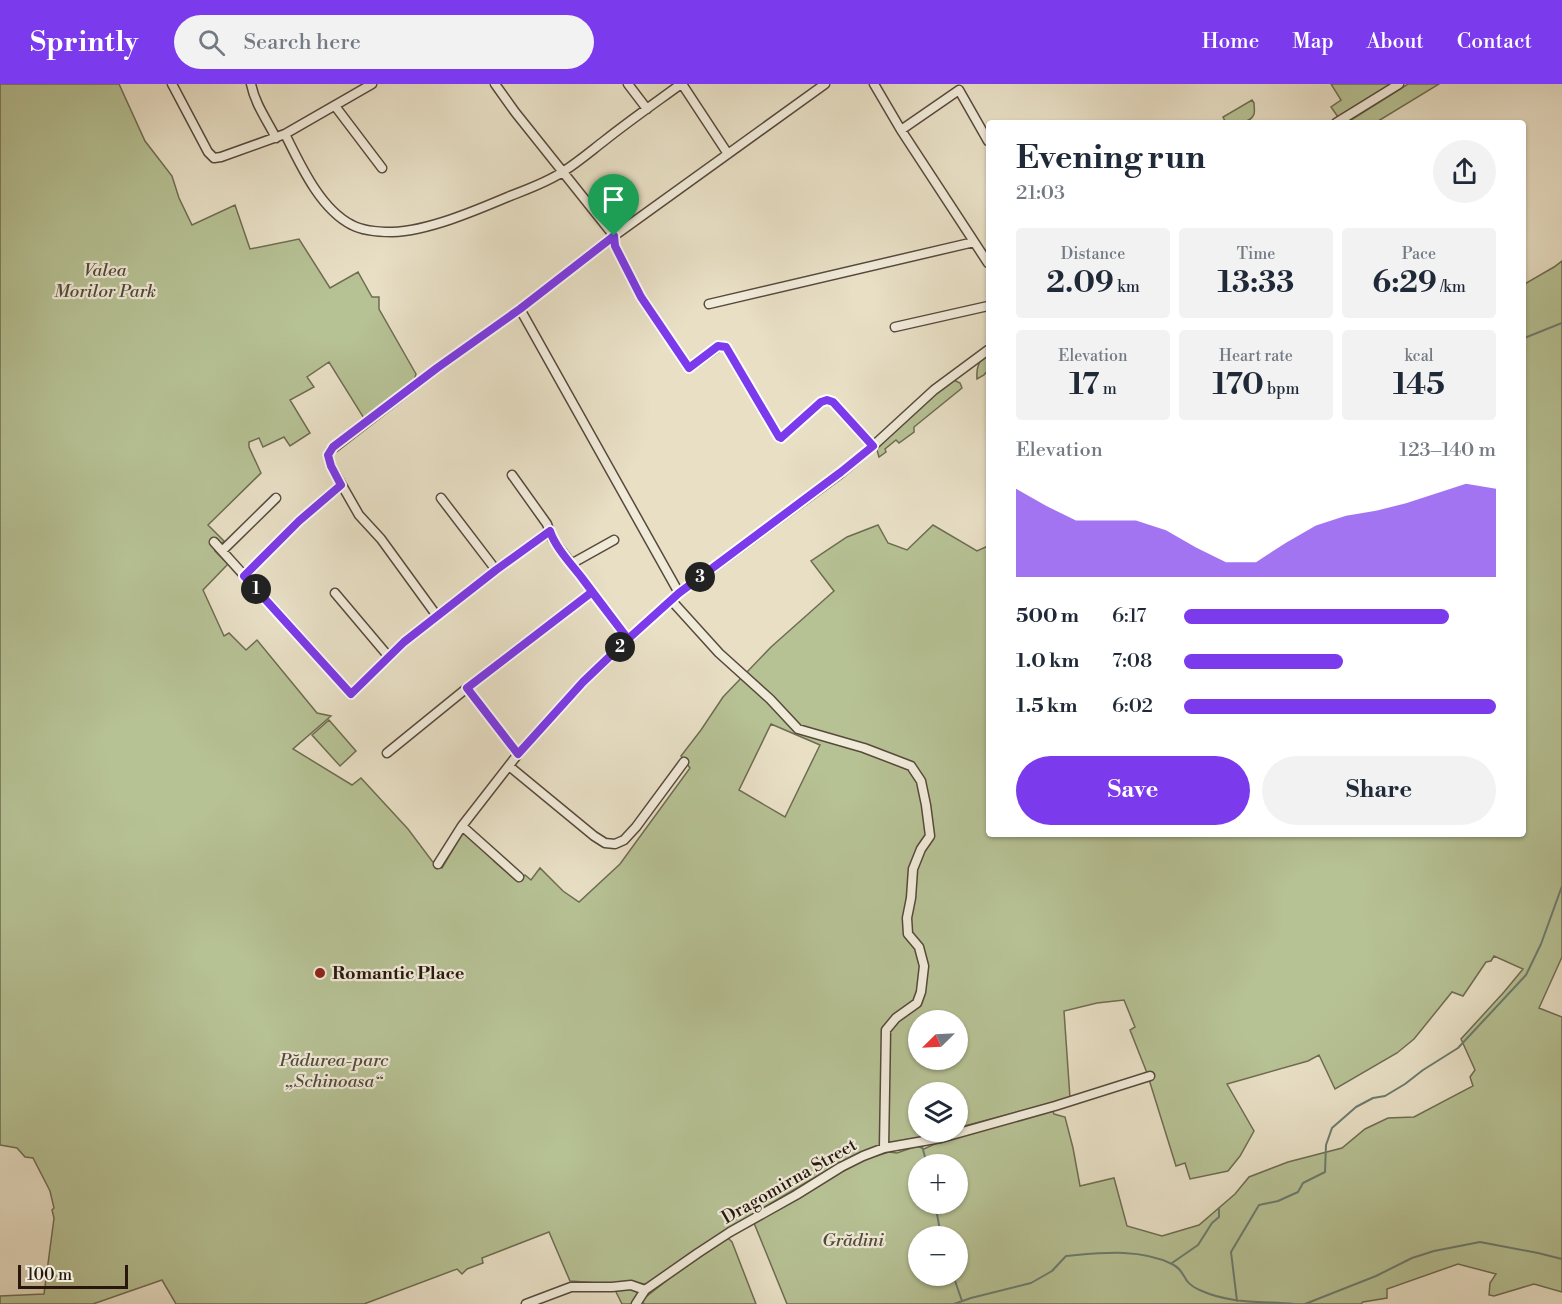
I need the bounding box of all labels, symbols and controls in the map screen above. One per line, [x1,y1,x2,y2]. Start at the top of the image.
search box [174,15,594,69]
text: Sprintly [30,25,138,60]
icon: search [195,26,228,59]
text: Search here [243,29,361,56]
text: Home [1202,29,1259,55]
text: Map [1292,29,1334,55]
text: About [1367,29,1424,55]
text: Contact [1457,29,1532,55]
text: Evening run [1016,138,1205,179]
button: share [1433,140,1496,203]
pin [588,174,639,236]
text: 21:03 [1016,181,1065,206]
icon: arrive [597,183,630,216]
text: Distance [1061,244,1125,264]
text: Time [1237,244,1275,264]
text: Pace [1402,244,1436,264]
park label: Valea Morilor Park [54,259,156,303]
text: 2.09 [1046,264,1114,302]
text: 13:33 [1218,264,1294,302]
text: 6:29 [1372,264,1437,302]
text: km [1114,277,1140,297]
text: /km [1437,277,1466,297]
text: Elevation [1058,346,1128,366]
text: Heart rate [1219,346,1293,366]
text: kcal [1404,346,1434,366]
text: 17 [1069,366,1100,404]
text: 170 [1213,366,1264,404]
text: 145 [1393,366,1445,404]
text: m [1100,379,1117,399]
text: bpm [1264,379,1299,399]
text: Elevation [1016,438,1103,463]
text: 123–140 m [1399,438,1496,463]
pin: 3 [685,562,715,592]
text: 3 [695,567,705,587]
pin: 1 [241,574,271,604]
text: 1 [252,579,260,599]
text: 500 m [1016,604,1079,629]
text: 6:17 [1112,604,1146,629]
pin: 2 [605,632,635,662]
text: 2 [615,637,625,657]
text: 1.0 km [1016,649,1080,674]
text: 7:08 [1112,649,1152,674]
text: 1.5 km [1016,694,1077,719]
text: 6:02 [1112,694,1153,719]
button: Save [1016,756,1250,825]
button: Share [1262,756,1496,825]
place label: Romantic Place [332,962,465,985]
marker: Romantic Place [313,966,327,980]
north arrow [908,1010,968,1070]
map controls [908,1010,968,1286]
park label: Pădurea-parc „Schinoasa“ [278,1049,389,1093]
button: layers [908,1082,968,1142]
street label: Dragomirna Street [717,1133,862,1230]
button: + [908,1154,968,1214]
button: − [908,1226,968,1286]
park label: Grădini [822,1229,884,1252]
scale bar [18,1262,128,1290]
text: 100 m [27,1265,72,1285]

